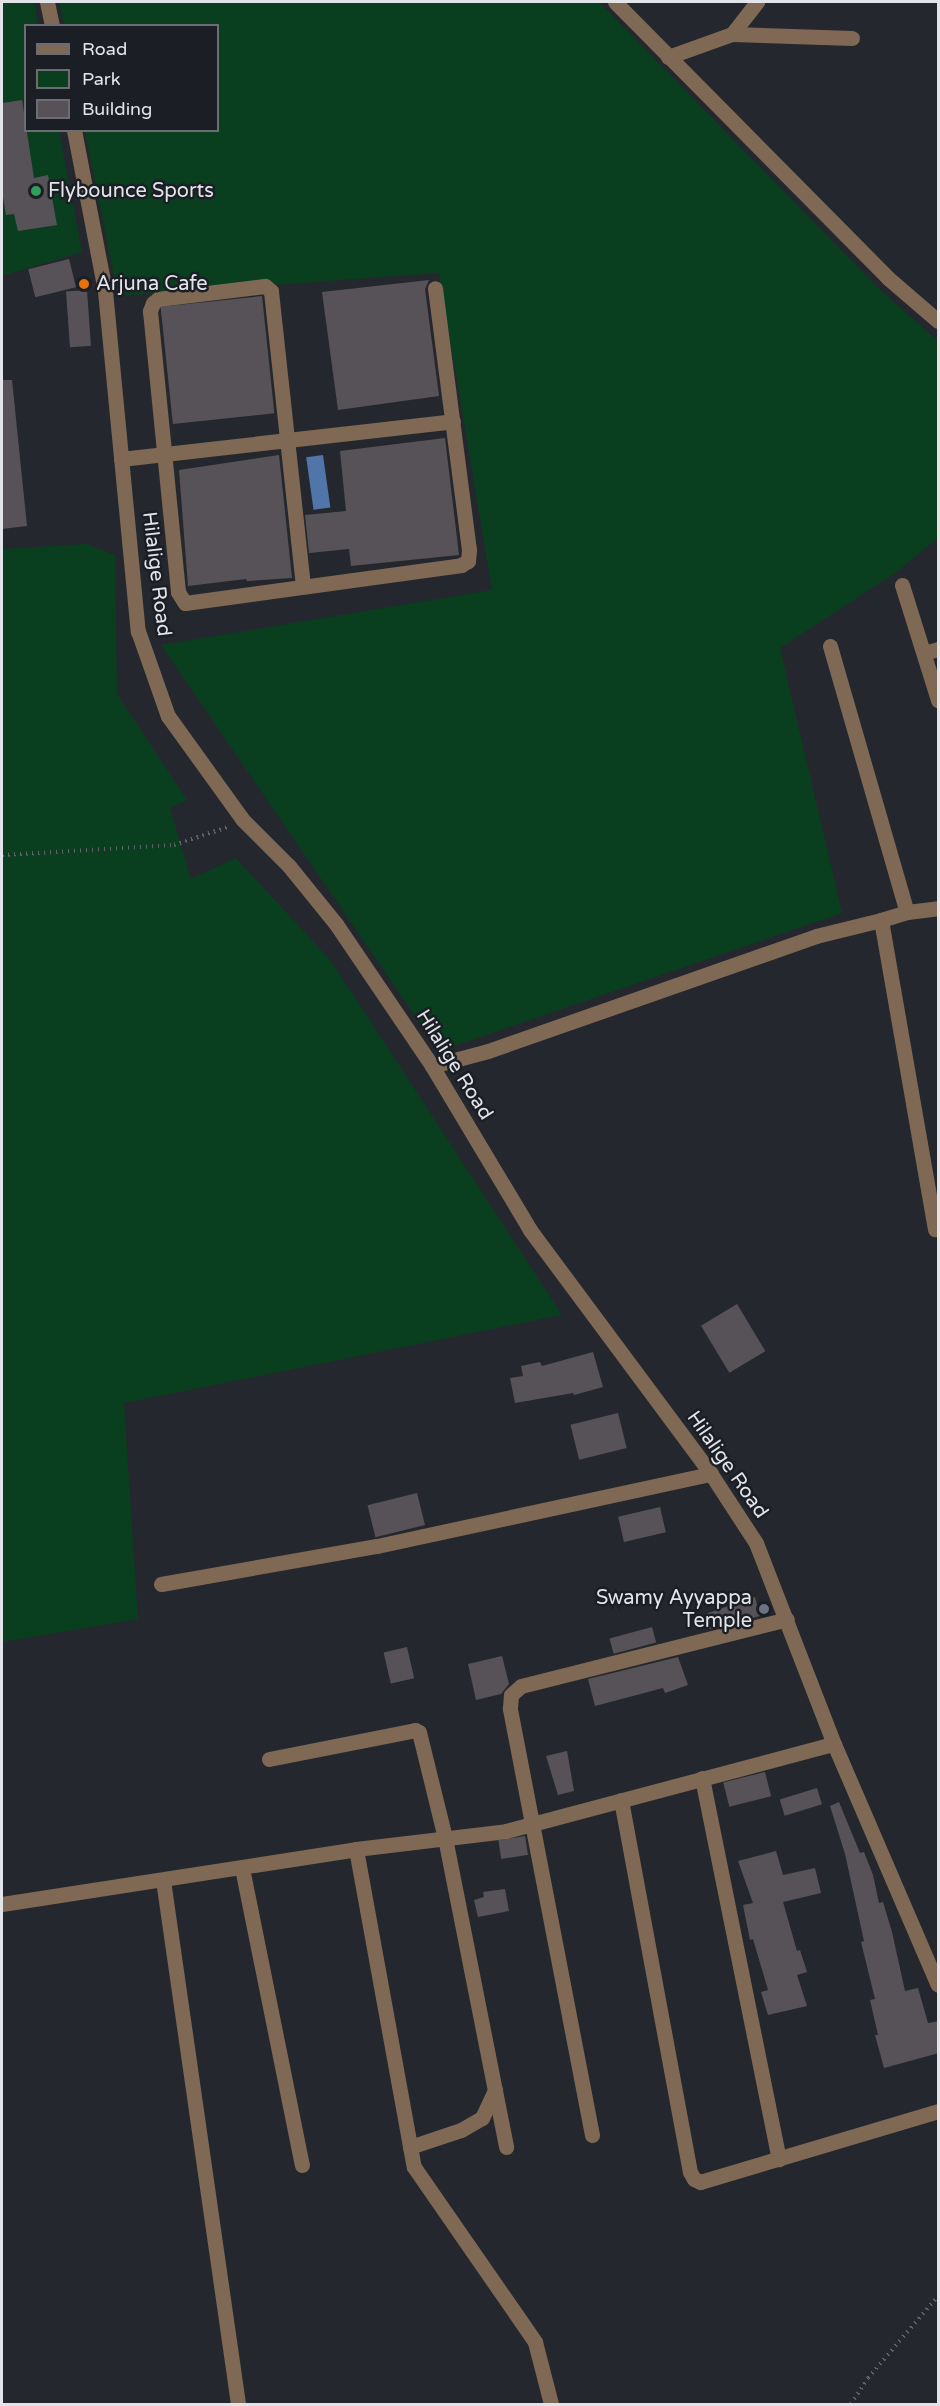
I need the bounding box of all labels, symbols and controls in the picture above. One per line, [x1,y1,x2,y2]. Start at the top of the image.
legend [24,24,219,132]
text: Road [82,38,127,60]
text: Park [82,68,120,90]
text: Building [82,98,152,120]
place label: Flybounce Sports [48,179,214,203]
marker: Flybounce Sports [29,184,43,198]
place label: Arjuna Cafe [96,272,208,296]
marker: Arjuna Cafe [77,277,91,291]
street label: Hilalige Road [136,510,176,638]
street label: Hilalige Road [411,1005,497,1125]
street label: Hilalige Road [681,1407,773,1523]
place label: Swamy Ayyappa Temple [596,1586,752,1633]
marker: Swamy Ayyappa Temple [757,1602,771,1616]

